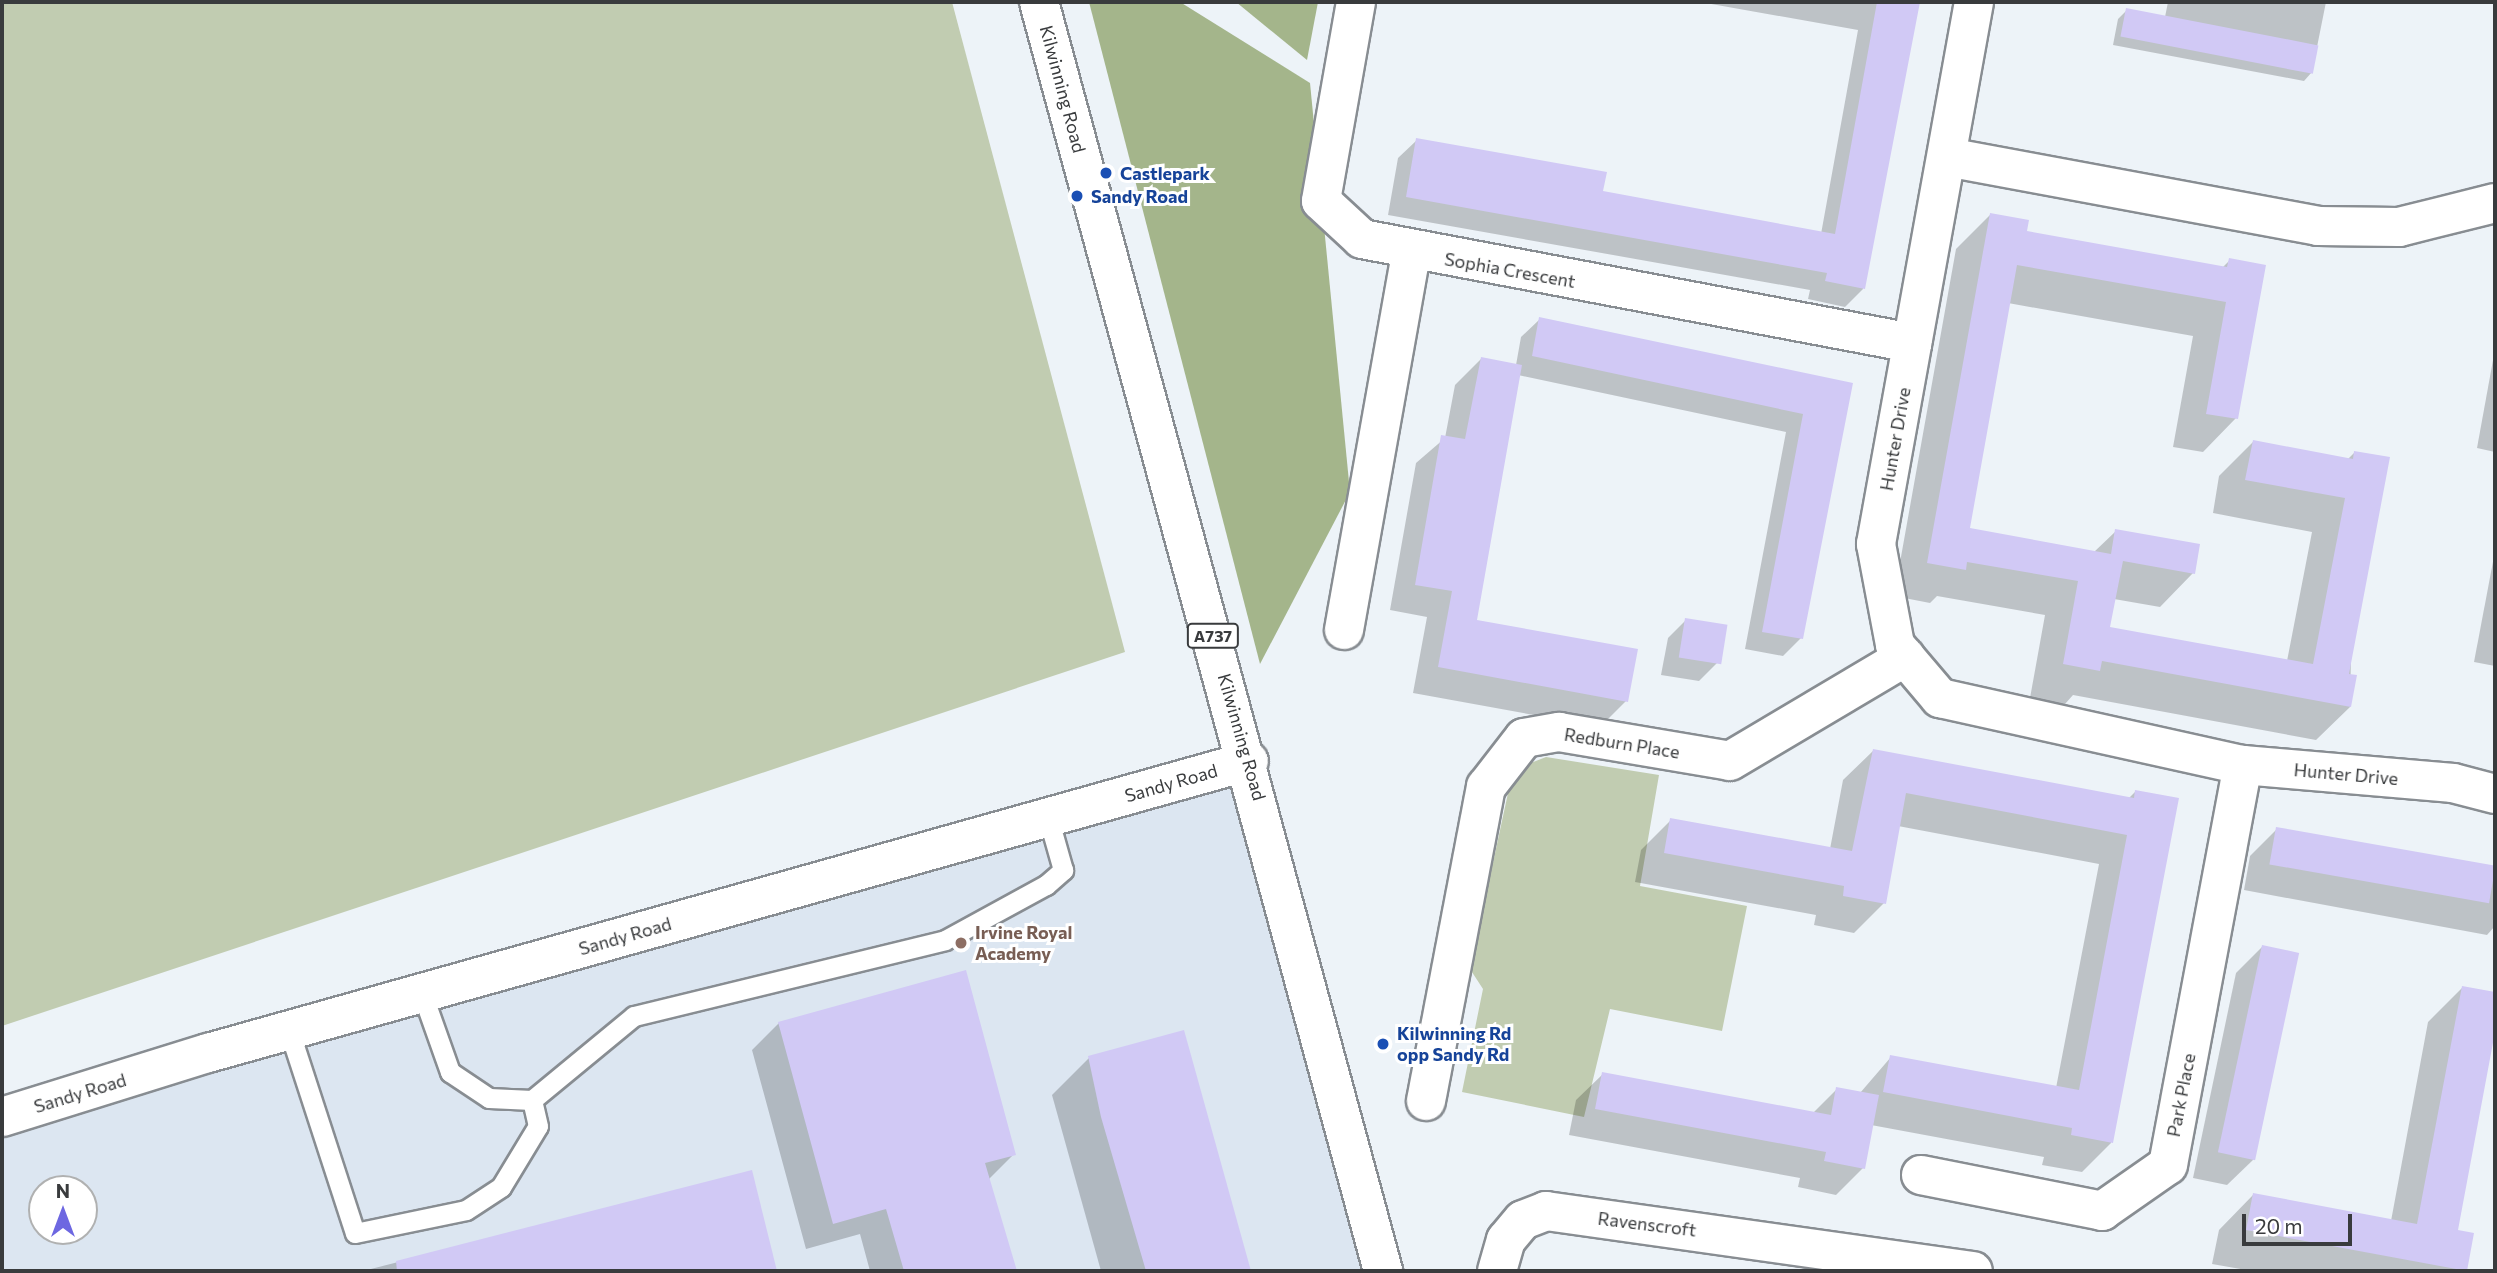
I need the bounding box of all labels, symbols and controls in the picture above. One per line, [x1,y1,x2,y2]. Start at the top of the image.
street label: Kilwinning Road [1036,23,1090,155]
place label: Castlepark [1120,162,1210,184]
marker: Castlepark [1098,165,1114,181]
place label: Sandy Road [1091,185,1188,207]
marker: Sandy Road [1069,188,1085,204]
street label: Sophia Crescent [1443,248,1577,292]
street label: Hunter Drive [1875,386,1915,492]
road number: A737 [1187,624,1239,649]
street label: Kilwinning Road [1214,671,1270,803]
street label: Redburn Place [1563,723,1681,763]
street label: Sandy Road [1122,759,1220,807]
street label: Hunter Drive [2293,759,2399,789]
street label: Sandy Road [576,912,674,960]
place label: Irvine Royal Academy [975,922,1072,964]
marker: Irvine Royal Academy [953,935,969,951]
place label: Kilwinning Rd opp Sandy Rd [1397,1023,1511,1066]
marker: Kilwinning Rd opp Sandy Rd [1375,1036,1391,1052]
street label: Park Place [2162,1051,2200,1139]
street label: Sandy Road [31,1069,129,1117]
north arrow [28,1175,98,1245]
text: N [56,1179,70,1202]
scale bar [2245,1200,2355,1244]
street label: Ravenscroft [1597,1207,1697,1241]
text: 20 m [2255,1213,2303,1238]

